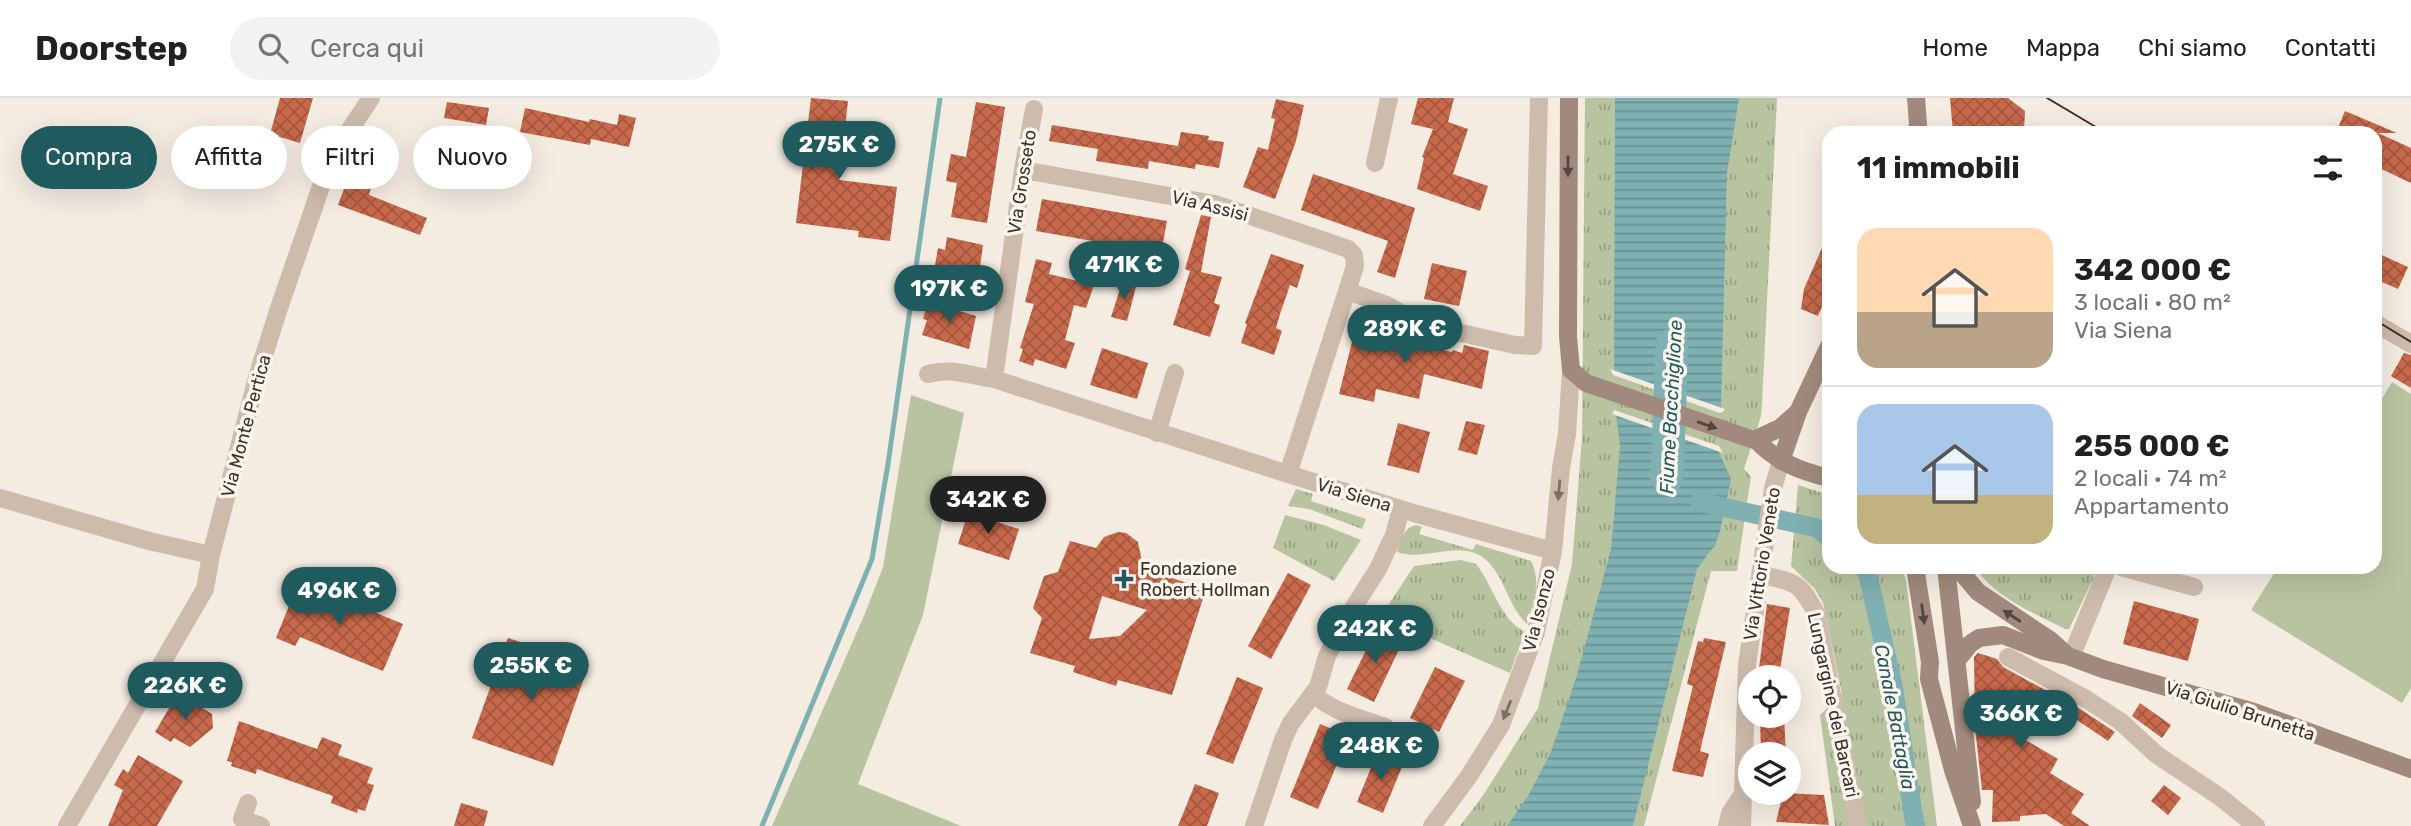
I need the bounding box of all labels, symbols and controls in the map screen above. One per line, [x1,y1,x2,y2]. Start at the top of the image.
search box [230,17,720,80]
text: Doorstep [35,29,188,68]
icon: search [254,29,292,67]
text: Cerca qui [310,33,424,64]
text: Home [1922,34,1988,62]
text: Mappa [2026,34,2100,62]
text: Chi siamo [2138,34,2247,62]
text: Contatti [2285,34,2376,62]
pin: 275K € [782,122,896,181]
chip: Compra [21,126,157,189]
chip: Affitta [171,126,287,189]
chip: Filtri [301,126,399,189]
chip: Nuovo [413,126,532,189]
street label: Via Grosseto [1003,128,1041,236]
text: 275K € [798,130,880,158]
icon: filters [2309,149,2347,187]
text: 11 immobili [1857,150,2020,186]
one-way arrow [1563,155,1574,177]
street label: Via Assisi [1169,186,1251,226]
pin: 471K € [1067,242,1181,301]
text: 471K € [1085,250,1163,278]
text: 342 000 € [2074,252,2231,288]
icon: home [1913,256,1997,340]
pin: 197K € [892,266,1006,325]
text: 197K € [910,274,988,302]
text: 3 locali · 80 m² [2074,288,2231,316]
pin: 289K € [1348,306,1462,365]
text: 289K € [1363,314,1447,342]
text: Via Siena [2074,316,2172,344]
water label: Fiume Bacchiglione [1655,319,1687,494]
street label: Via Monte Pertica [216,352,276,500]
one-way arrow [1696,420,1717,431]
text: 255 000 € [2074,428,2230,464]
icon: home [1913,432,1997,516]
text: 2 locali · 74 m² [2074,464,2227,492]
street label: Via Siena [1314,473,1394,517]
pin: 342K € [931,476,1045,536]
one-way arrow [1553,480,1564,502]
text: 342K € [946,485,1030,513]
street label: Via Vittorio Veneto [1739,486,1785,642]
text: Appartamento [2074,492,2229,520]
place label: Fondazione Robert Hollman [1140,558,1270,601]
street label: Via Isonzo [1518,566,1560,654]
pin: 496K € [282,568,396,627]
marker: Fondazione Robert Hollman [1114,569,1134,589]
text: 496K € [297,576,381,604]
one-way arrow [1918,603,1929,625]
pin: 242K € [1318,606,1432,665]
street label: Lungargine dei Barcari [1803,610,1863,800]
one-way arrow [2002,610,2022,623]
text: 242K € [1333,614,1417,642]
pin: 255K € [474,642,588,702]
water label: Canale Battaglia [1870,642,1920,792]
text: 255K € [490,651,572,679]
pin: 226K € [128,662,242,722]
map controls [1738,665,1801,805]
button: locate [1738,665,1801,728]
text: 226K € [144,671,226,699]
street label: Via Giulio Brunetta [2162,676,2318,746]
pin: 366K € [1964,690,2078,750]
text: 366K € [1979,699,2063,727]
one-way arrow [1501,700,1512,721]
pin: 248K € [1324,722,1438,782]
text: 248K € [1339,731,1423,759]
button: layers [1738,742,1801,805]

